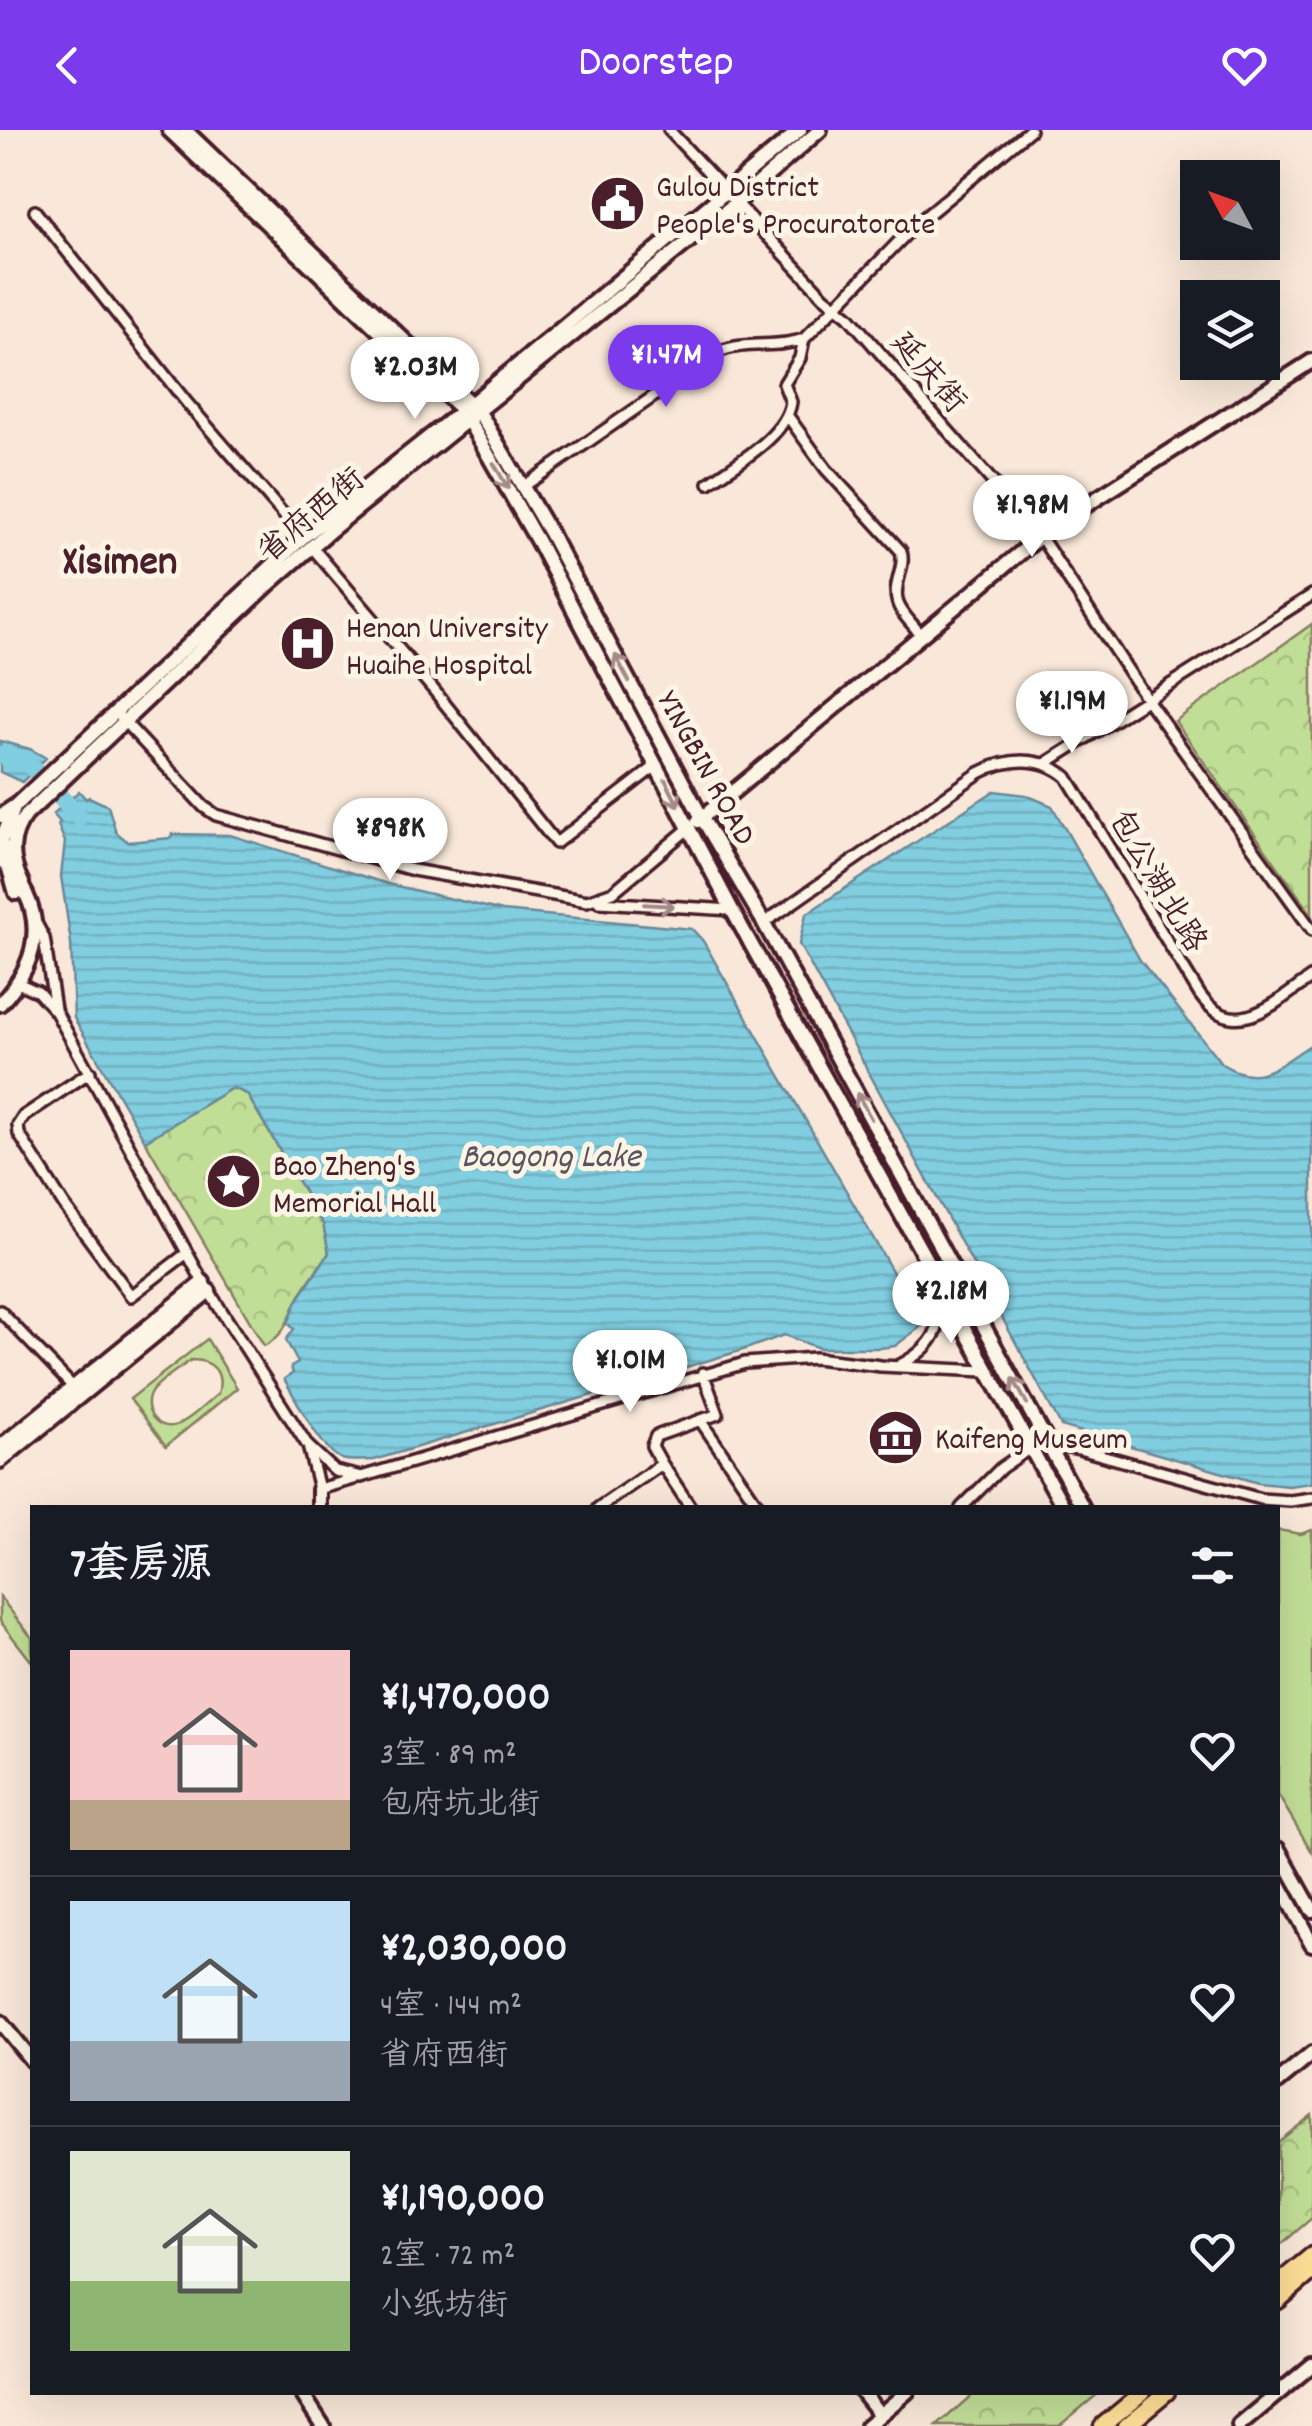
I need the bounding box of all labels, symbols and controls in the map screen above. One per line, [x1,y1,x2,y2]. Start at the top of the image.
text: Doorstep [578,33,734,97]
icon: back [40,38,95,93]
icon: heart [1217,38,1272,93]
north arrow [1180,160,1280,260]
map controls [1180,160,1280,380]
place label: Gulou District People's Procuratorate [656,167,935,250]
public building icon: Gulou District People's Procuratorate [587,173,647,233]
button: layers [1180,280,1280,380]
street label: 延庆街 [877,323,975,426]
pin: ¥1.47M [585,325,747,410]
text: ¥1.47M [630,334,702,380]
pin: ¥2.03M [334,337,496,422]
text: ¥2.03M [372,346,458,392]
street label: 省府西街 [249,459,377,577]
one-way arrow [491,461,511,491]
pin: ¥1.98M [951,475,1113,560]
text: ¥1.98M [995,484,1069,530]
district label: Xisimen [63,535,177,595]
place label: Henan University Huaihe Hospital [346,608,549,691]
hospital icon: Henan University Huaihe Hospital [277,614,337,674]
one-way arrow [612,654,632,684]
pin: ¥1.19M [991,671,1153,756]
text: ¥1.19M [1038,680,1106,726]
street label: YINGBIN ROAD [642,684,765,855]
one-way arrow [663,778,682,808]
pin: ¥898K [320,798,460,883]
street label: 包公湖北路 [1094,802,1216,963]
text: ¥898K [355,807,425,853]
one-way arrow [643,896,675,915]
one-way arrow [854,1092,873,1121]
water label: Baogong Lake [461,1134,642,1184]
place label: Bao Zheng's Memorial Hall [273,1146,437,1229]
place icon: Bao Zheng's Memorial Hall [204,1152,264,1212]
pin: ¥2.18M [870,1261,1032,1346]
text: ¥2.18M [914,1270,988,1316]
pin: ¥1.01M [549,1330,711,1415]
text: ¥1.01M [594,1339,666,1385]
one-way arrow [1010,1377,1029,1406]
museum icon: Kaifeng Museum [866,1407,926,1467]
place label: Kaifeng Museum [935,1419,1128,1465]
text: 7套房源 [70,1538,212,1598]
icon: filters [1185,1538,1240,1593]
text: ¥1,470,000 [380,1670,551,1730]
icon: home [150,1690,270,1810]
icon: heart [1185,1723,1240,1778]
text: 3室 · 89 m² [380,1734,517,1780]
text: 包府坑北街 [380,1784,540,1830]
text: ¥2,030,000 [380,1921,568,1981]
icon: home [150,1941,270,2061]
icon: heart [1185,1974,1240,2029]
text: 4室 · 144 m² [380,1985,522,2031]
text: 省府西街 [380,2035,508,2081]
text: ¥1,190,000 [380,2171,545,2231]
icon: home [150,2191,270,2311]
icon: heart [1185,2224,1240,2279]
text: 2室 · 72 m² [380,2235,515,2281]
text: 小纸坊街 [380,2285,508,2331]

